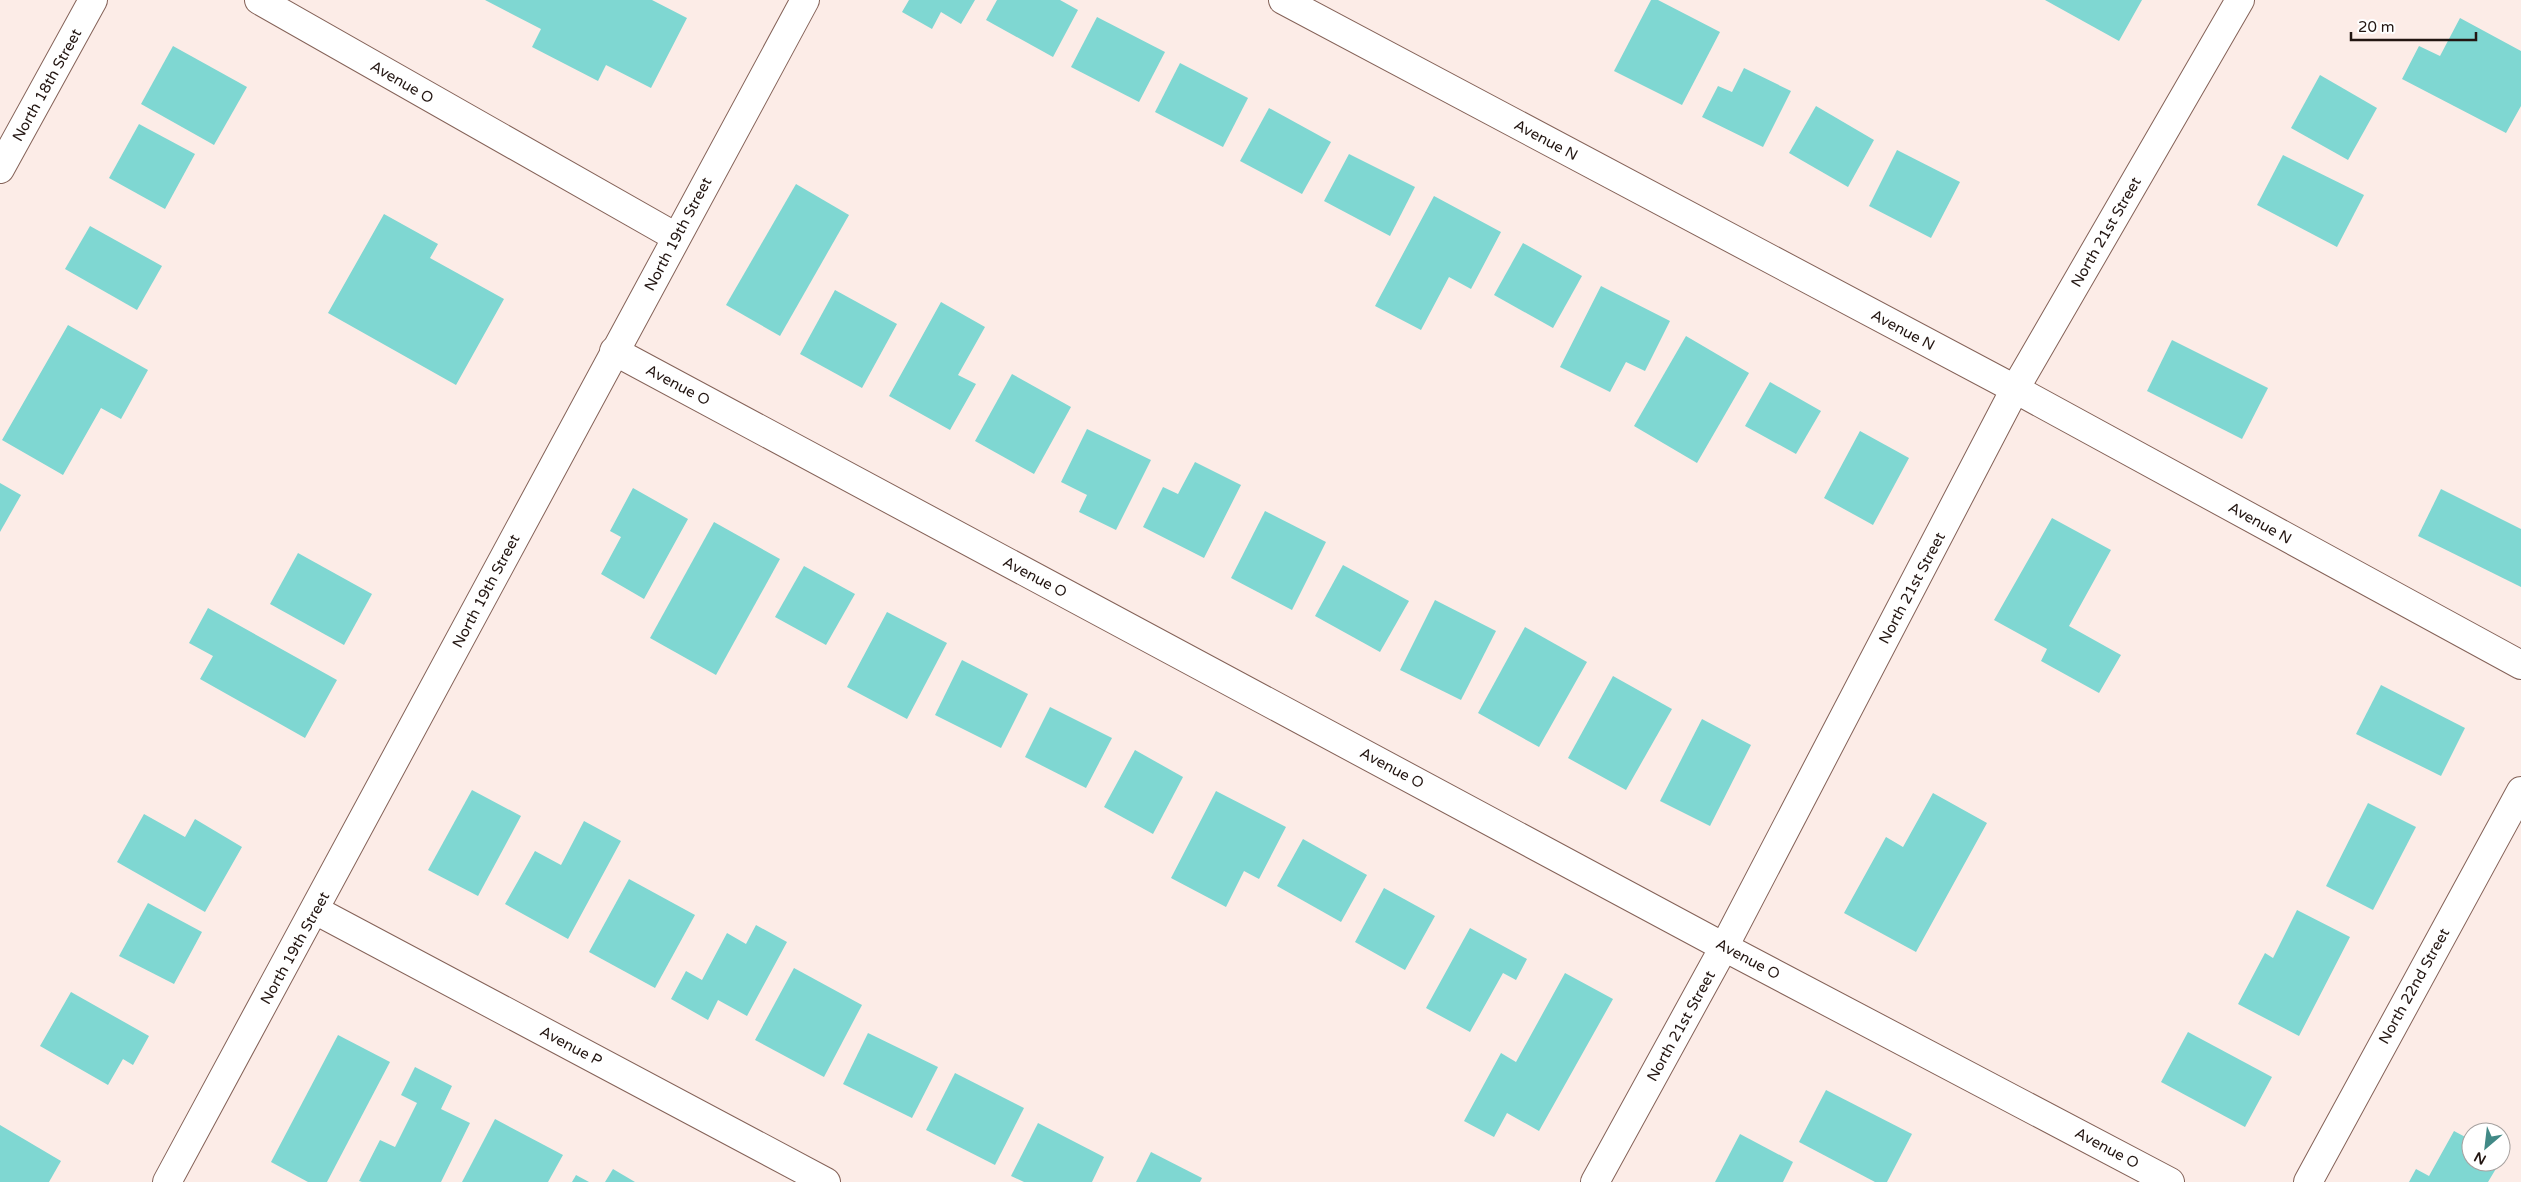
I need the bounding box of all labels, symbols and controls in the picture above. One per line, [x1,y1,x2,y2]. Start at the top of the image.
scale bar [2351,10,2476,42]
text: 20 m [2358,18,2395,36]
street label: North 18th Street [9,25,86,144]
street label: Avenue O [367,57,437,107]
street label: Avenue N [1511,116,1581,164]
street label: North 19th Street [640,174,716,294]
street label: North 21st Street [2067,174,2145,290]
street label: Avenue N [1868,306,1938,354]
street label: Avenue O [643,361,713,409]
street label: Avenue N [2225,498,2295,548]
street label: North 21st Street [1875,529,1949,647]
street label: North 19th Street [448,531,524,651]
street label: Avenue O [1000,553,1070,601]
street label: Avenue O [1357,744,1427,792]
street label: North 19th Street [257,888,334,1007]
street label: North 22nd Street [2375,925,2453,1047]
street label: Avenue O [1713,935,1783,983]
street label: North 21st Street [1643,967,1719,1085]
street label: Avenue P [537,1022,605,1070]
north arrow [2461,1122,2511,1172]
street label: Avenue O [2072,1124,2142,1172]
text: N [2471,1148,2489,1168]

